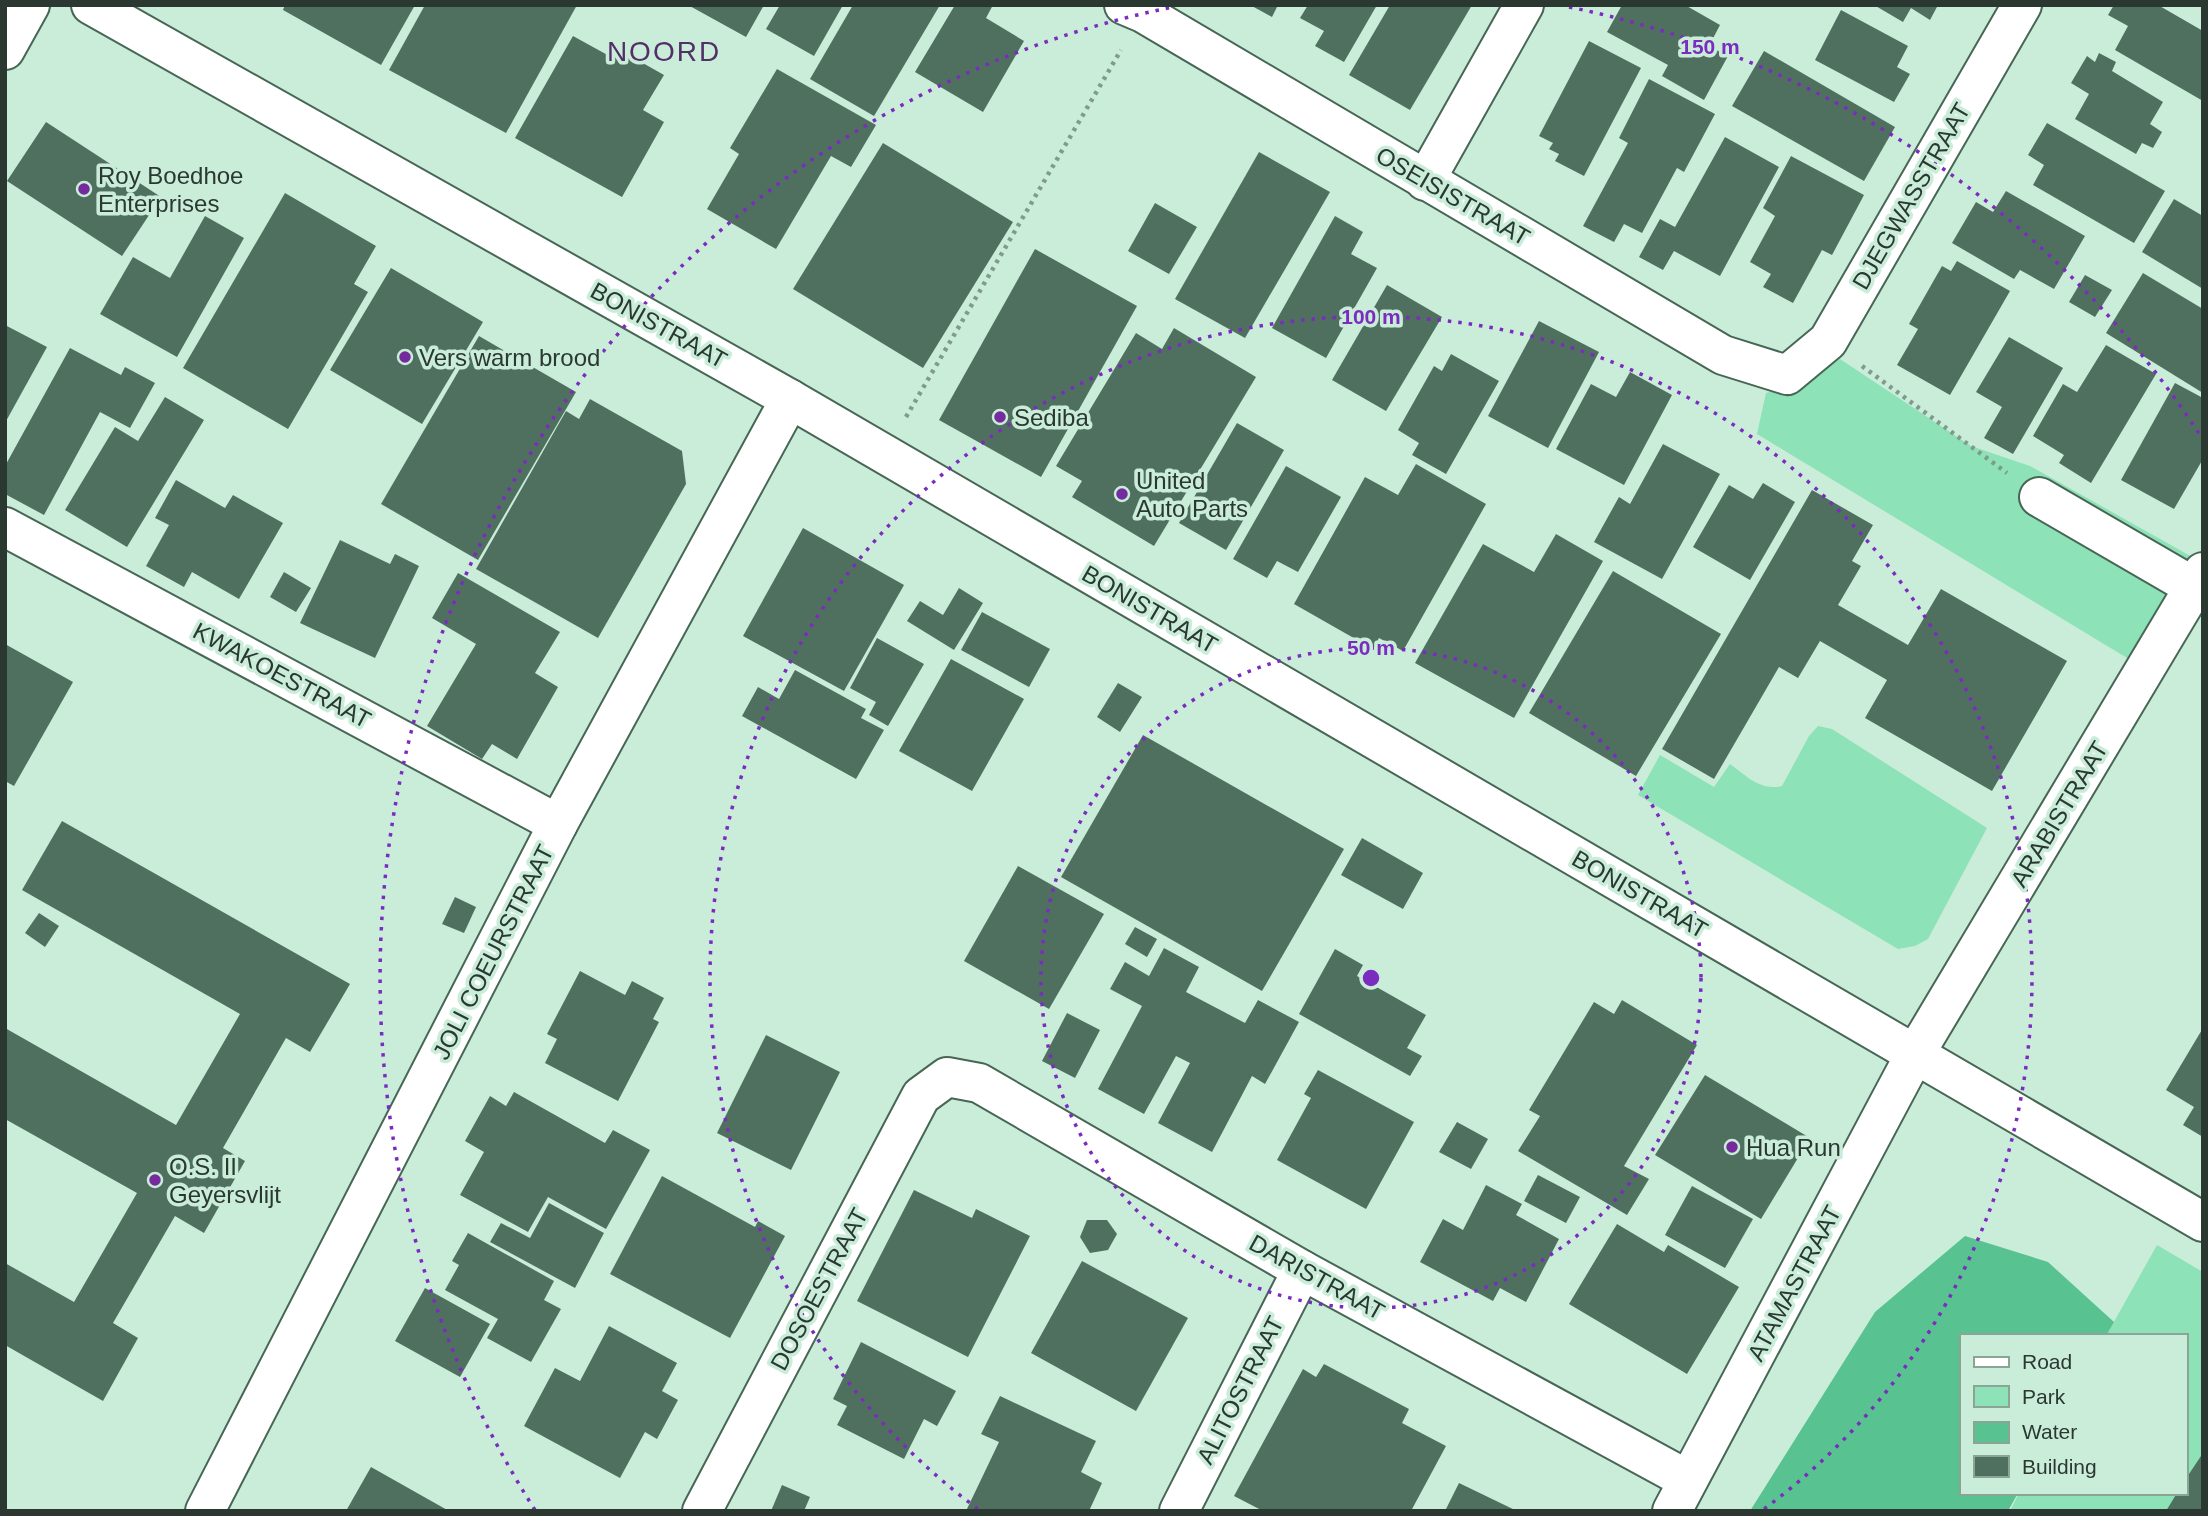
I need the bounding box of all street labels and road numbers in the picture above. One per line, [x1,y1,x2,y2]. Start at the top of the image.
street label: DJEGWASSTRAAT [1847,98,1976,294]
street label: OSEISISTRAAT [1371,141,1535,251]
street label: BONISTRAAT [586,276,732,374]
street label: BONISTRAAT [1078,559,1223,659]
street label: KWAKOESTRAAT [189,617,376,733]
street label: ARABISTRAAT [2005,736,2113,892]
street label: JOLI COEURSTRAAT [427,840,559,1064]
street label: BONISTRAAT [1568,844,1713,944]
street label: ATAMASTRAAT [1742,1200,1846,1365]
street label: DOSOESTRAAT [765,1203,873,1375]
street label: DARISTRAAT [1245,1229,1390,1325]
street label: ALITOSTRAAT [1191,1311,1289,1468]

